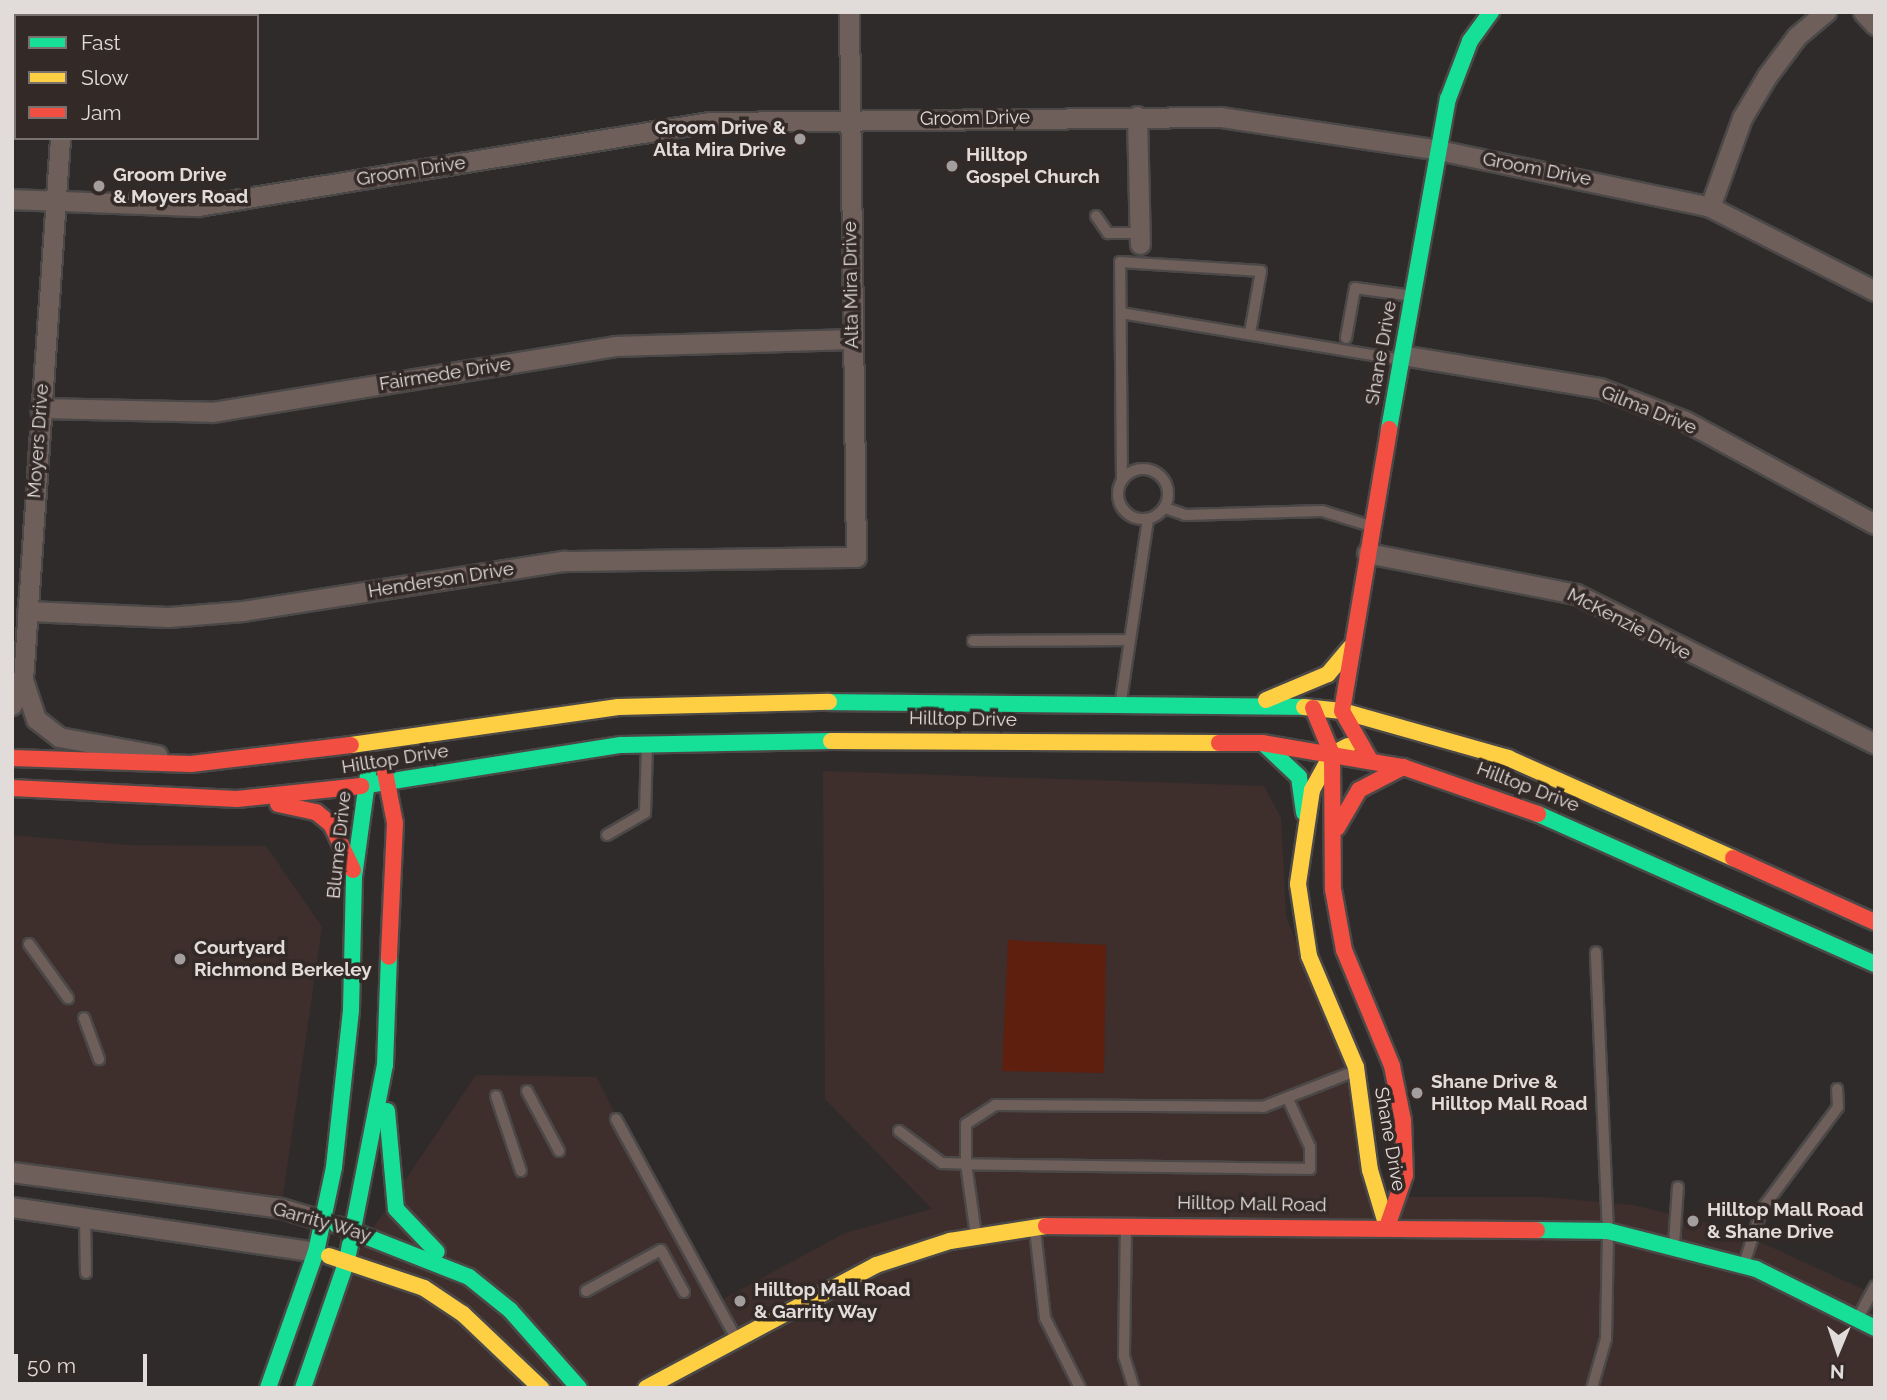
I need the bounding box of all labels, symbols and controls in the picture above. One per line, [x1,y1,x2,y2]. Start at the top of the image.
legend [14,14,259,140]
text: Fast [81,30,121,55]
text: Slow [81,65,129,90]
text: Jam [81,100,122,125]
street label: Groom Drive [920,106,1030,130]
place label: Groom Drive & Alta Mira Drive [653,117,786,161]
marker: Groom Drive & Alta Mira Drive [792,131,808,147]
place label: Hilltop Gospel Church [966,144,1100,188]
street label: Groom Drive [1481,147,1593,191]
street label: Groom Drive [355,151,467,191]
marker: Hilltop Gospel Church [944,158,960,174]
place label: Groom Drive & Moyers Road [113,164,248,208]
marker: Groom Drive & Moyers Road [91,178,107,194]
street label: Alta Mira Drive [838,221,864,349]
street label: Shane Drive [1361,299,1401,407]
street label: Fairmede Drive [378,352,512,396]
street label: Gilma Drive [1598,381,1700,439]
street label: Moyers Drive [23,383,53,499]
street label: Henderson Drive [366,557,516,603]
street label: McKenzie Drive [1563,583,1695,665]
street label: Hilltop Drive [909,707,1017,731]
street label: Hilltop Drive [340,739,450,779]
street label: Hilltop Drive [1474,757,1582,817]
street label: Blume Drive [322,790,356,900]
place label: Courtyard Richmond Berkeley [194,937,372,981]
marker: Courtyard Richmond Berkeley [172,951,188,967]
place label: Shane Drive & Hilltop Mall Road [1431,1071,1588,1115]
street label: Shane Drive [1370,1085,1410,1193]
marker: Shane Drive & Hilltop Mall Road [1409,1085,1425,1101]
street label: Hilltop Mall Road [1177,1191,1327,1217]
street label: Garrity Way [270,1197,374,1247]
place label: Hilltop Mall Road & Shane Drive [1707,1199,1864,1243]
marker: Hilltop Mall Road & Shane Drive [1685,1213,1701,1229]
place label: Hilltop Mall Road & Garrity Way [754,1279,911,1323]
marker: Hilltop Mall Road & Garrity Way [732,1293,748,1309]
north arrow [1803,1316,1873,1386]
scale bar [18,1340,150,1384]
text: 50 m [27,1353,76,1378]
text: N [1830,1361,1845,1383]

